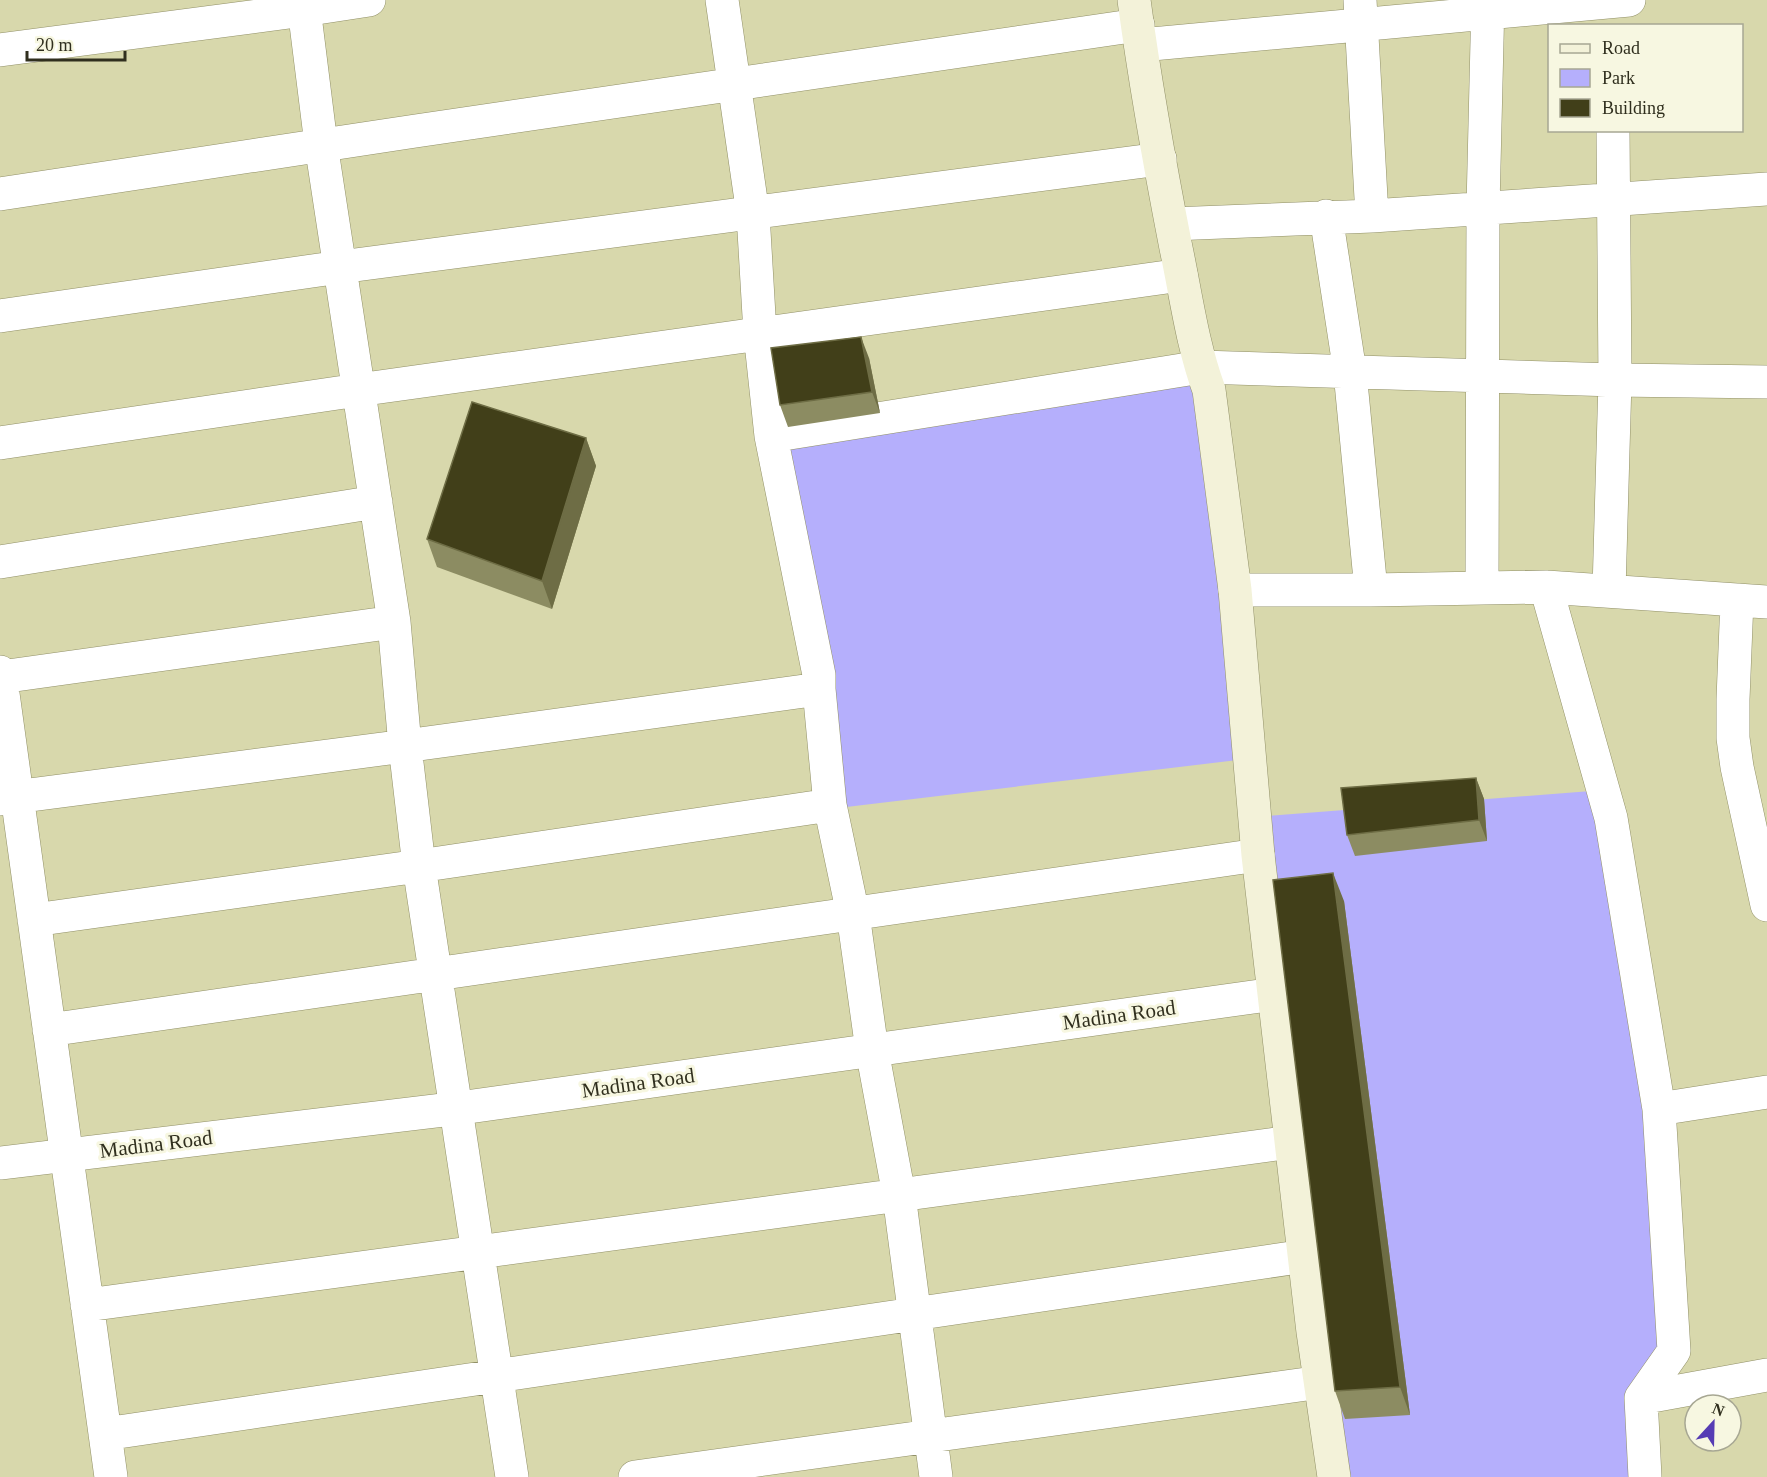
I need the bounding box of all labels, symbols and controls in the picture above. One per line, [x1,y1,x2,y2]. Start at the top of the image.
scale bar [27,24,124,62]
legend [1548,24,1743,132]
text: 20 m [36,35,73,55]
text: Road [1602,38,1640,58]
text: Park [1602,68,1635,88]
text: Building [1602,98,1665,118]
street label: Madina Road [1061,995,1177,1035]
street label: Madina Road [580,1063,696,1103]
street label: Madina Road [98,1125,214,1163]
north arrow [1683,1393,1743,1453]
text: N [1710,1400,1727,1420]

